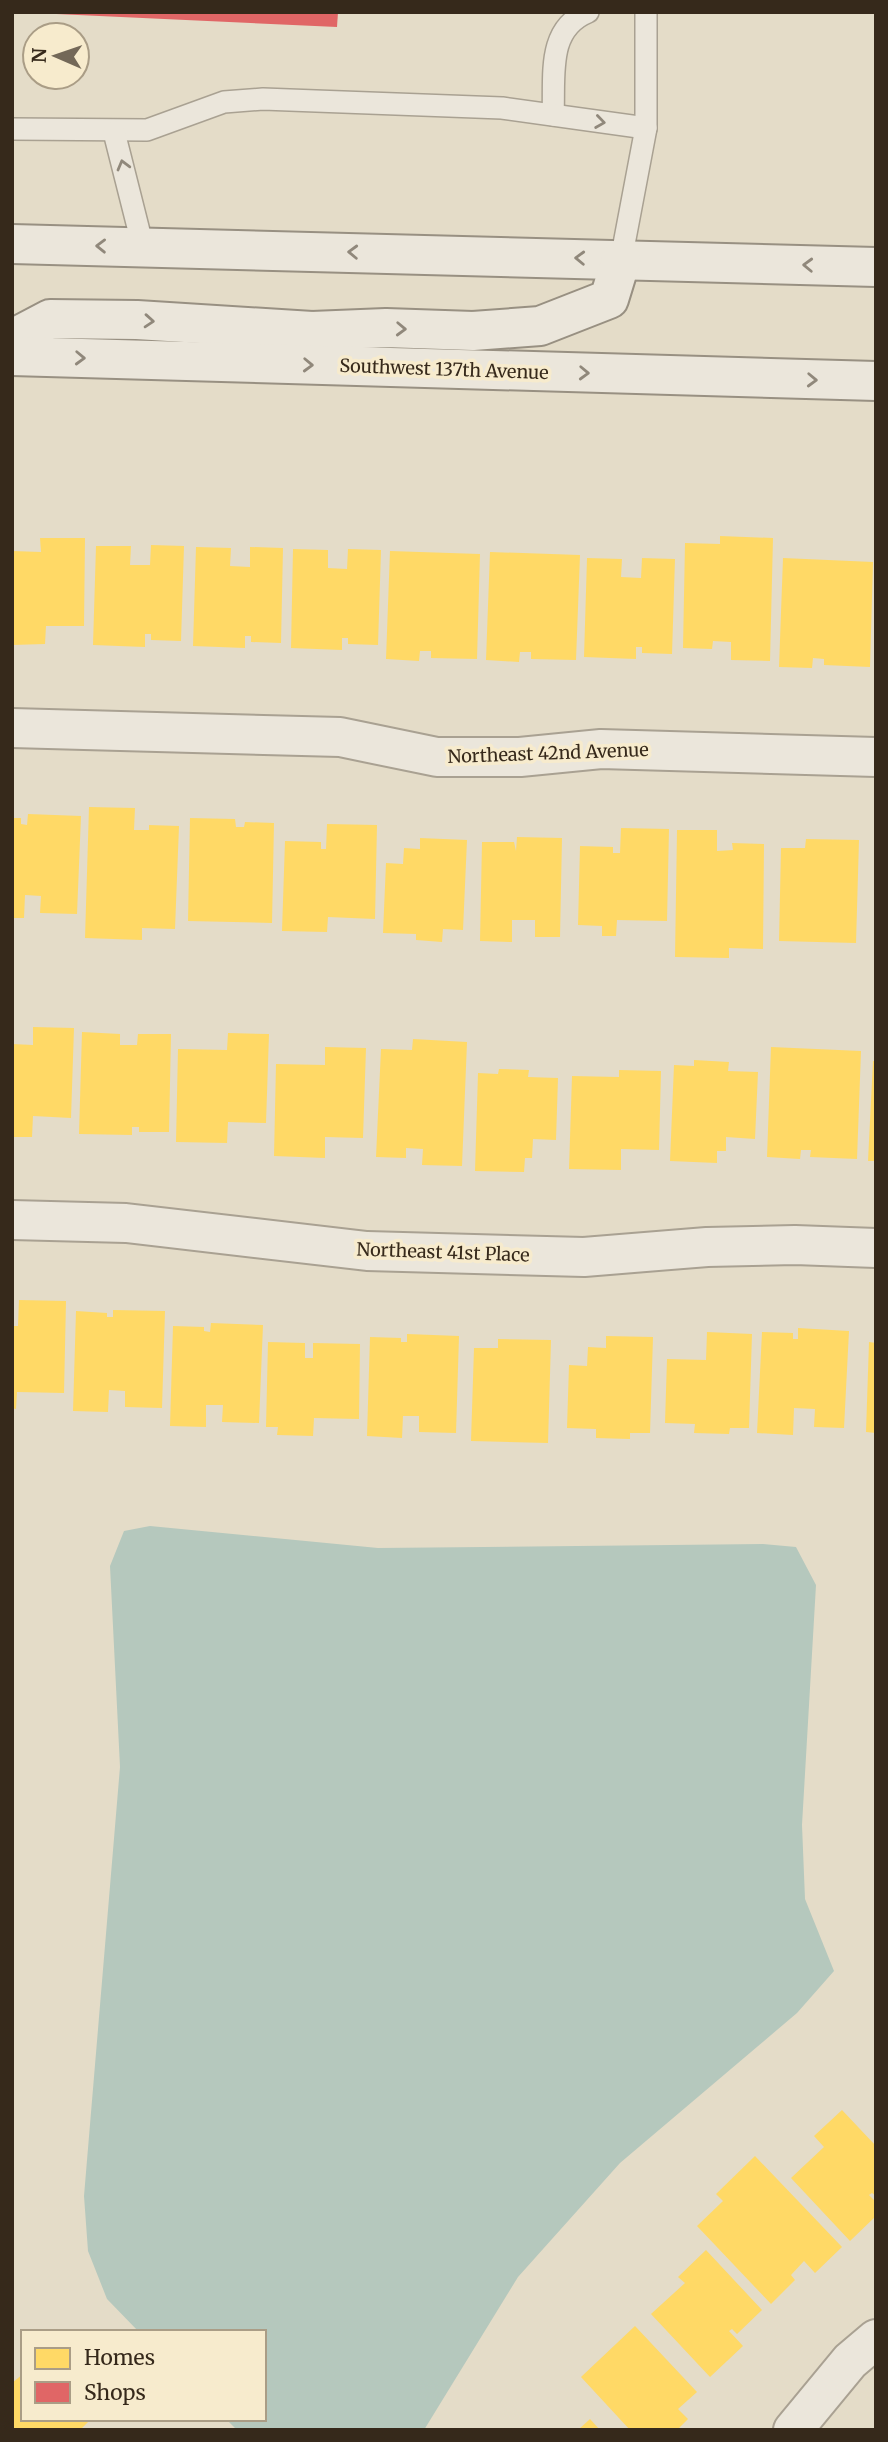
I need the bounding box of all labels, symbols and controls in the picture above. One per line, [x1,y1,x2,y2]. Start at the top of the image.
north arrow [21,21,91,91]
text: N [27,47,51,63]
one-way arrow [594,114,605,129]
one-way arrow [116,160,131,172]
one-way arrow [95,238,106,253]
one-way arrow [347,245,358,260]
one-way arrow [574,251,585,266]
one-way arrow [802,257,812,273]
one-way arrow [144,313,155,328]
one-way arrow [396,321,407,337]
one-way arrow [76,350,86,366]
street label: Southwest 137th Avenue [339,354,549,384]
one-way arrow [303,357,314,372]
one-way arrow [579,365,590,380]
one-way arrow [806,372,817,387]
street label: Northeast 42nd Avenue [447,738,649,768]
street label: Northeast 41st Place [356,1237,530,1267]
legend [21,2330,266,2421]
text: Homes [84,2344,155,2371]
text: Shops [84,2379,146,2406]

